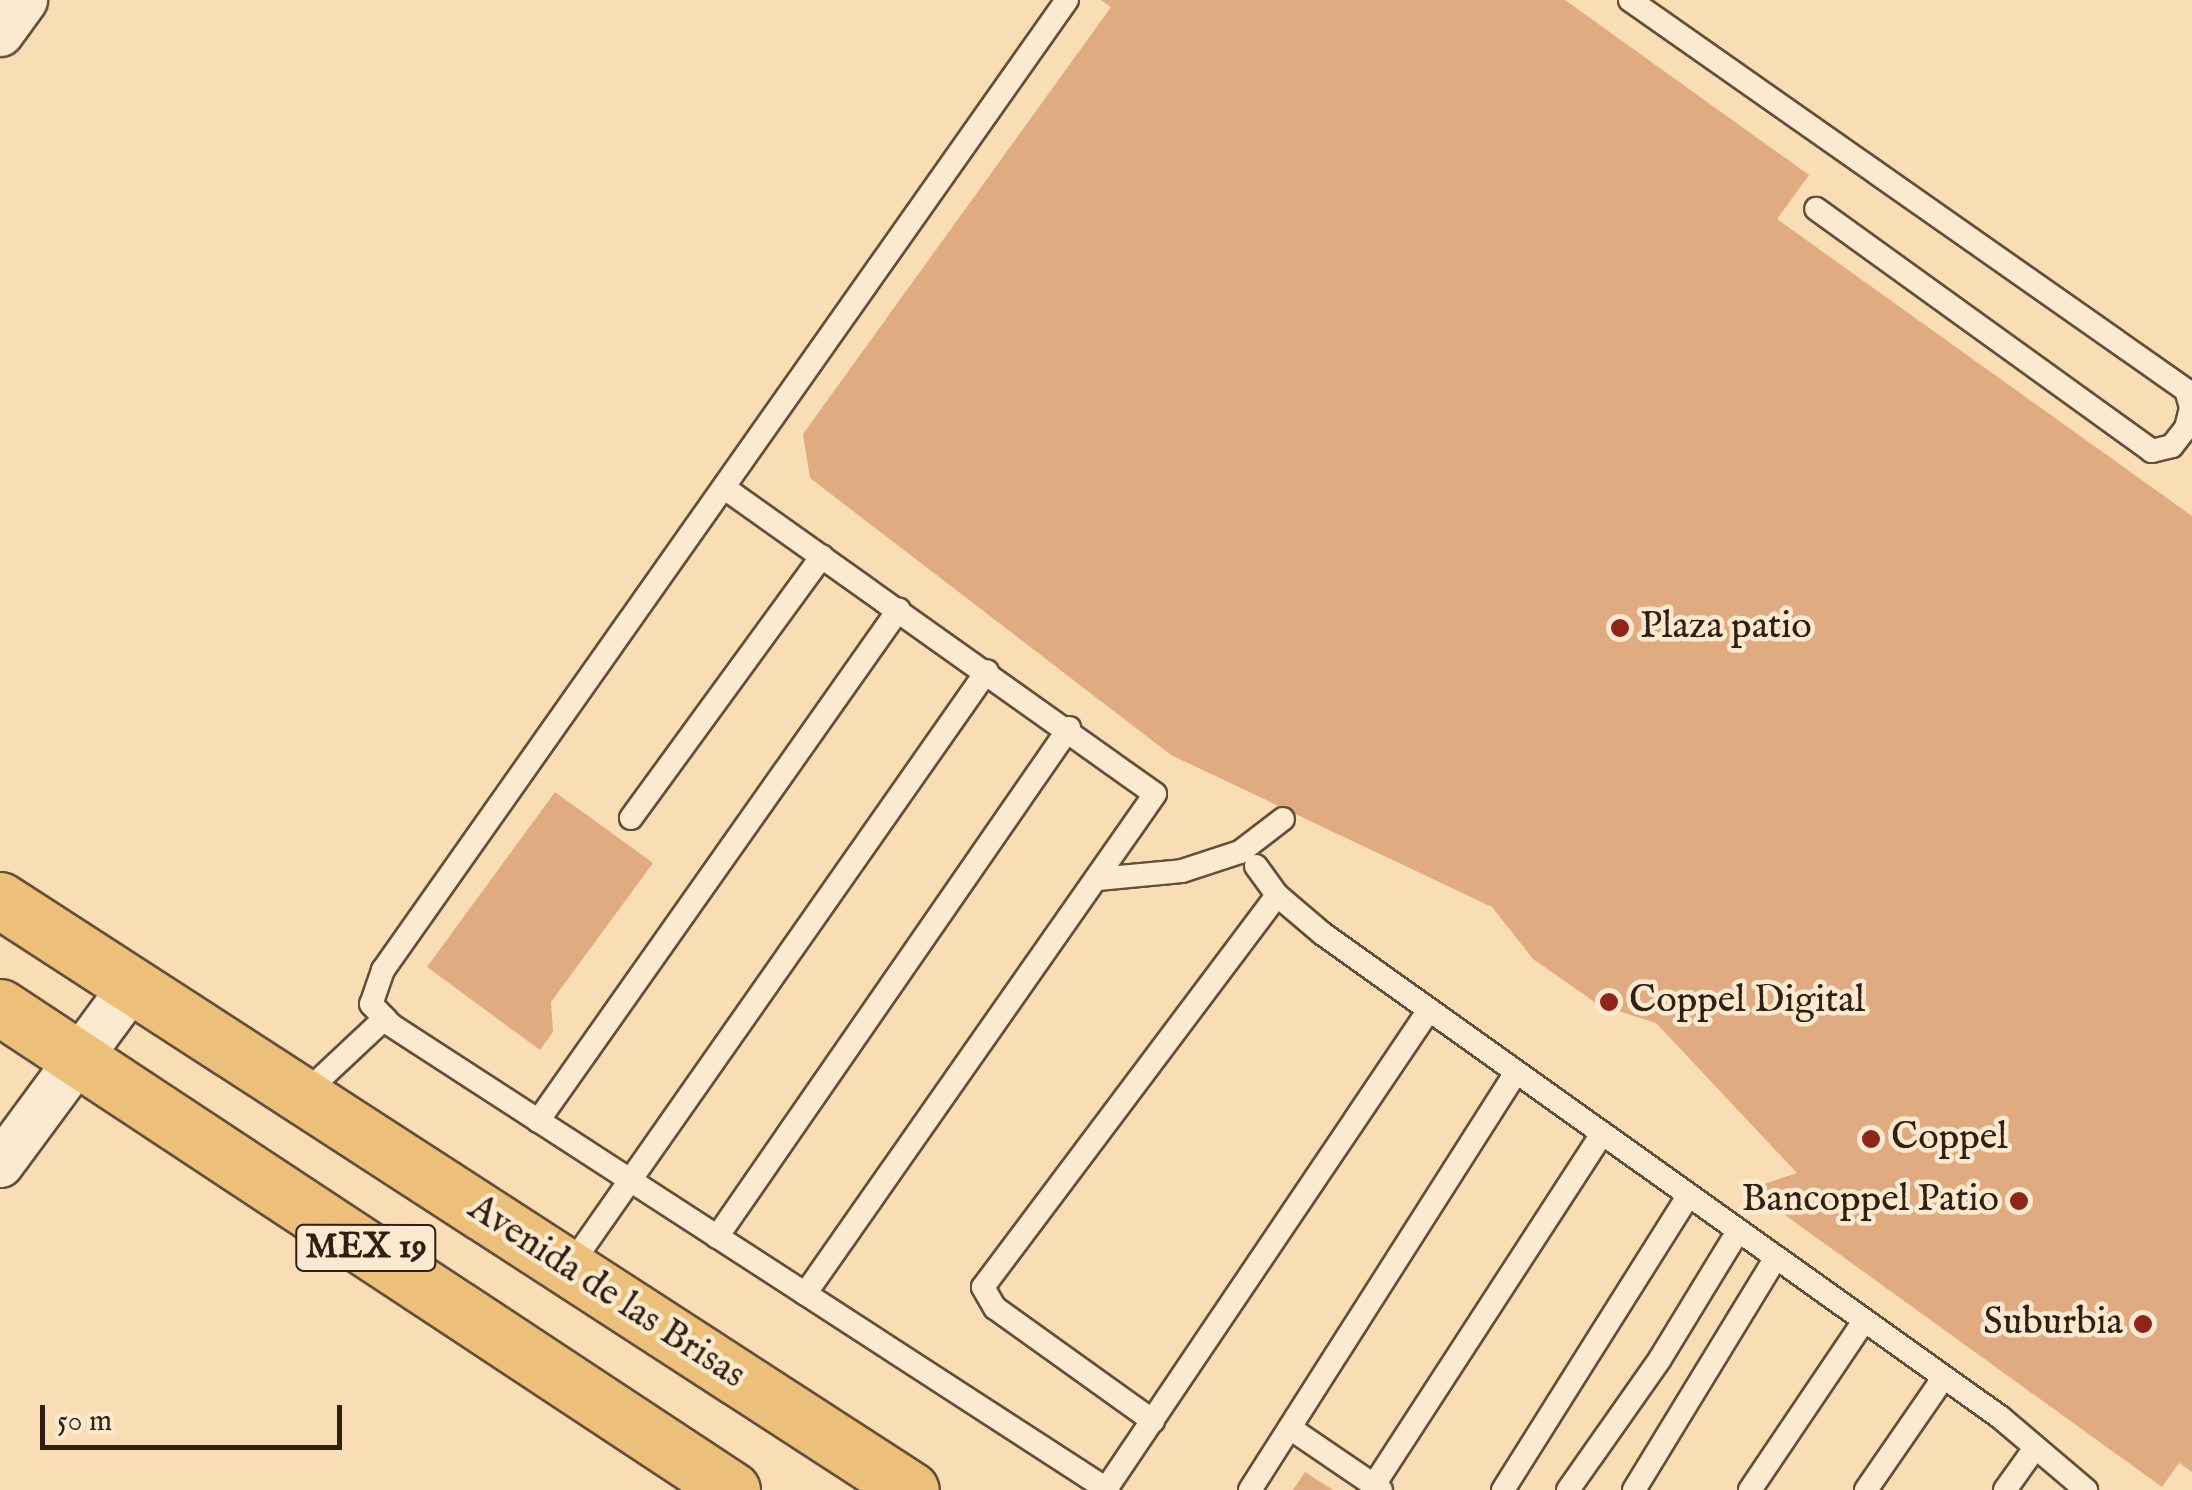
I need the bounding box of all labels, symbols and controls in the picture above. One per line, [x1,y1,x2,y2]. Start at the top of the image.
place label: Plaza patio [1640,605,1812,651]
marker: Plaza patio [1609,617,1631,639]
place label: Coppel Digital [1629,979,1865,1025]
marker: Coppel Digital [1598,991,1620,1013]
place label: Coppel [1891,1116,2008,1162]
marker: Coppel [1860,1128,1882,1150]
place label: Bancoppel Patio [1741,1178,1999,1224]
street label: Avenida de las Brisas [459,1186,753,1400]
marker: Bancoppel Patio [2008,1190,2030,1212]
road number: MEX 19 [294,1218,438,1278]
place label: Suburbia [1983,1301,2123,1347]
marker: Suburbia [2132,1313,2154,1335]
scale bar [45,1385,348,1447]
text: 50 m [57,1403,112,1441]

